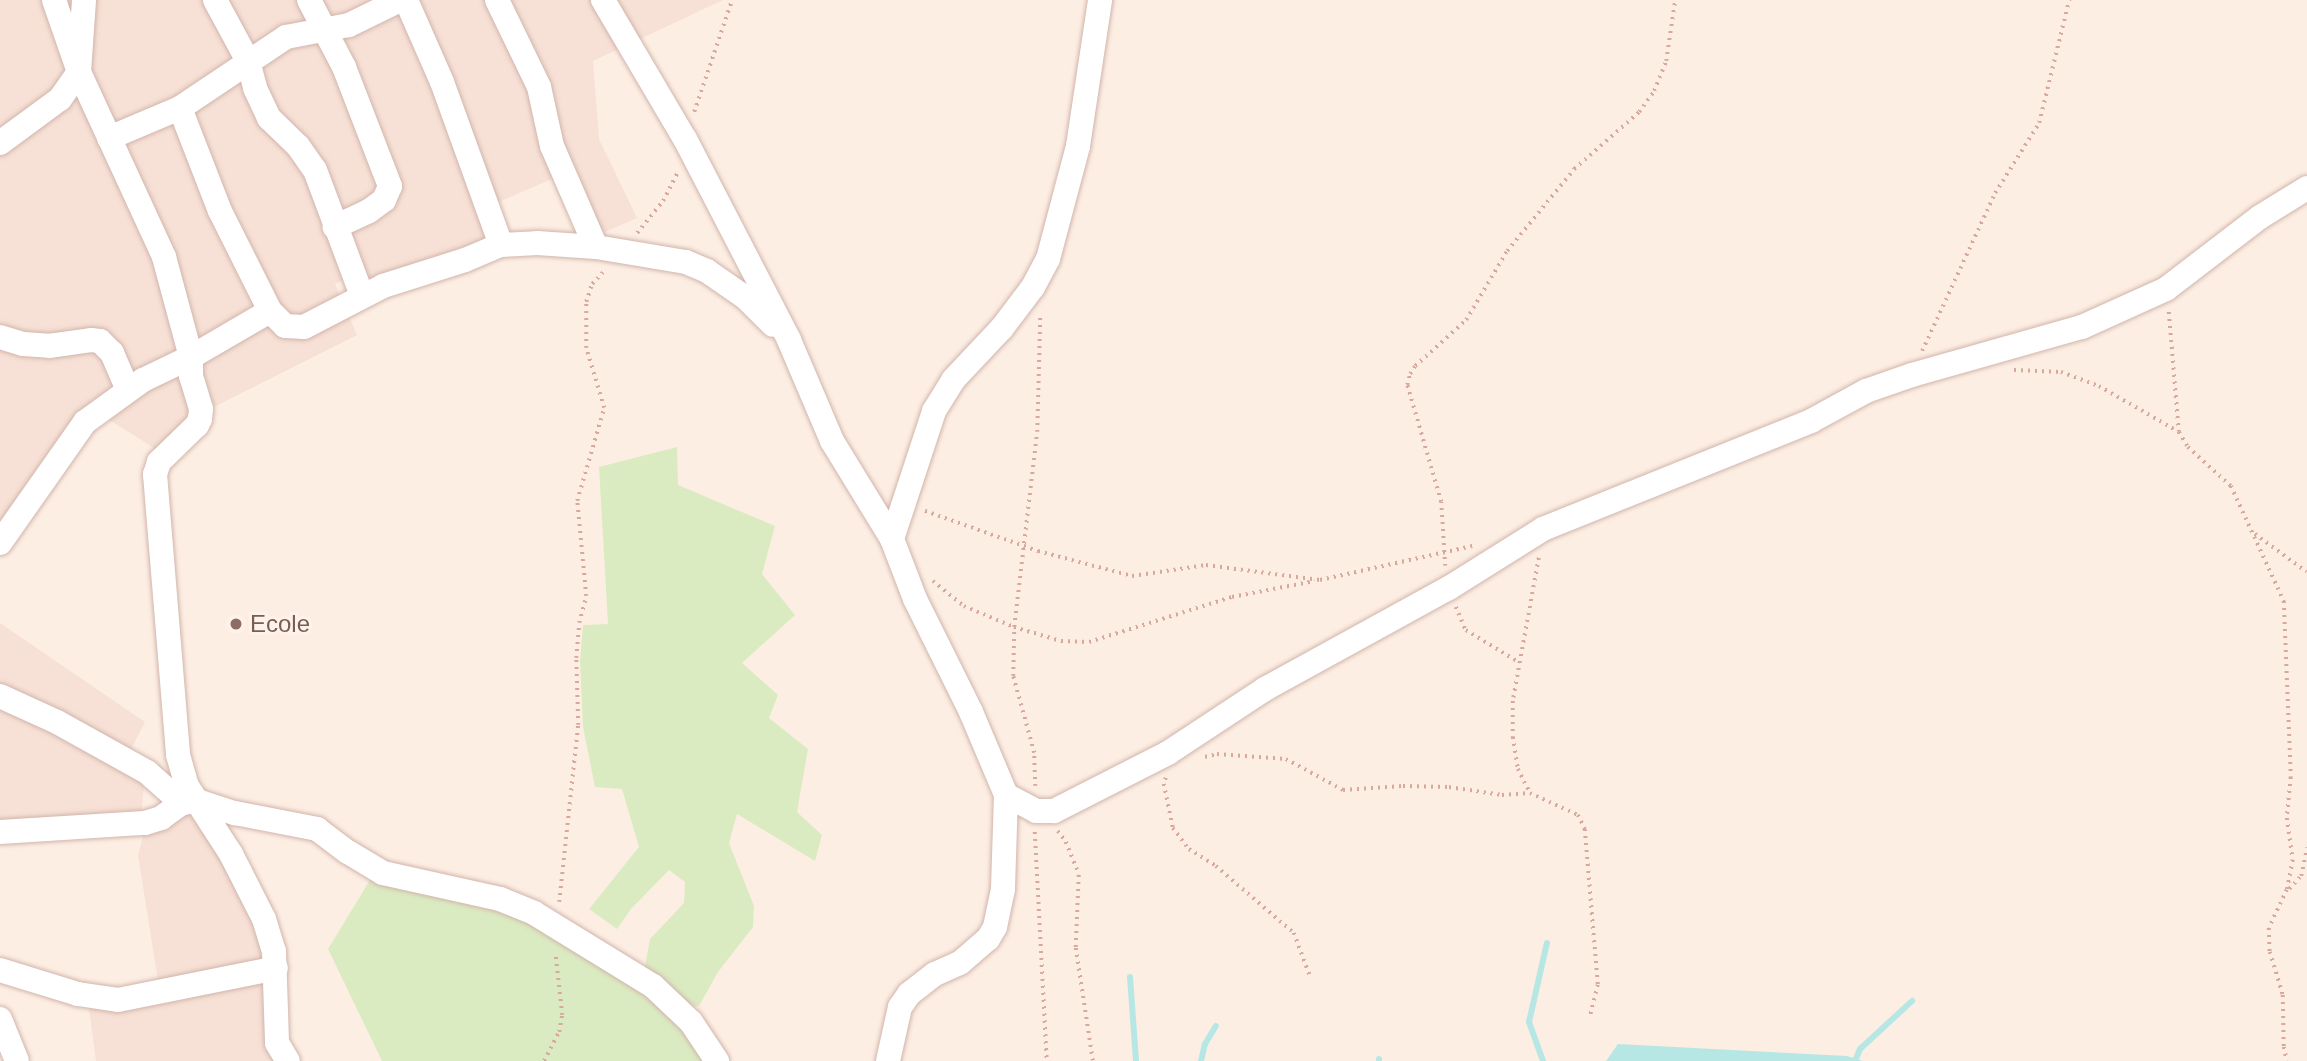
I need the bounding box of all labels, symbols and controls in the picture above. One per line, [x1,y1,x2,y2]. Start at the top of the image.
place label: Ecole [250,610,310,638]
marker: Ecole [228,616,244,632]

